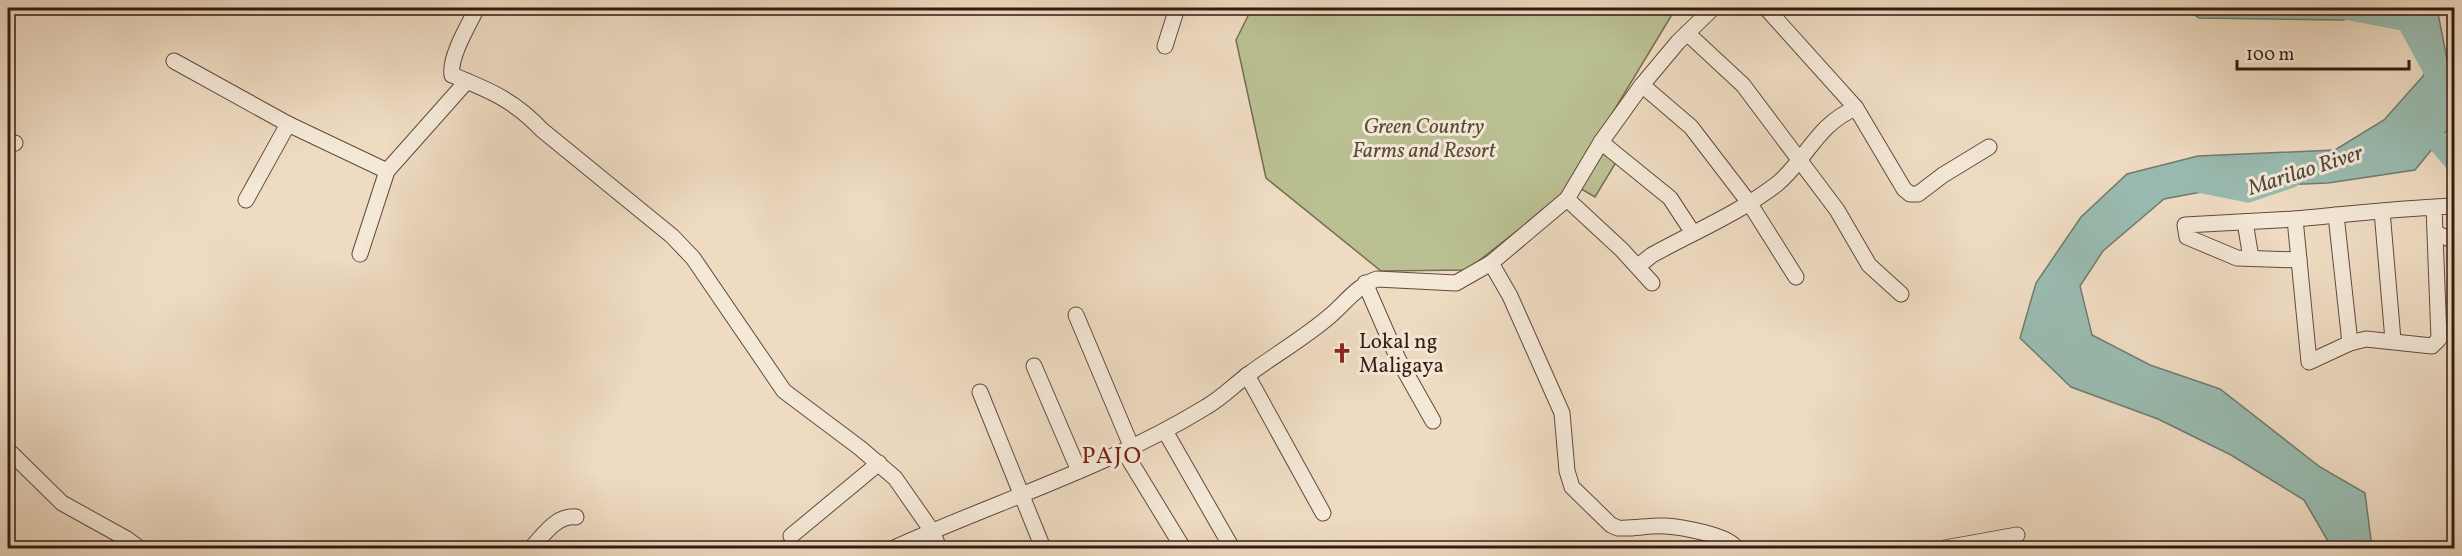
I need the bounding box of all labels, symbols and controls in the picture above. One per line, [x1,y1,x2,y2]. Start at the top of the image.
scale bar [2237,33,2410,71]
text: 100 m [2246,43,2295,68]
park label: Green Country Farms and Resort [1352,113,1497,166]
water label: Marilao River [2243,138,2368,205]
place label: Lokal ng Maligaya [1359,328,1444,381]
church icon: Lokal ng Maligaya [1330,341,1354,365]
district label: PAJO [1081,440,1143,474]

